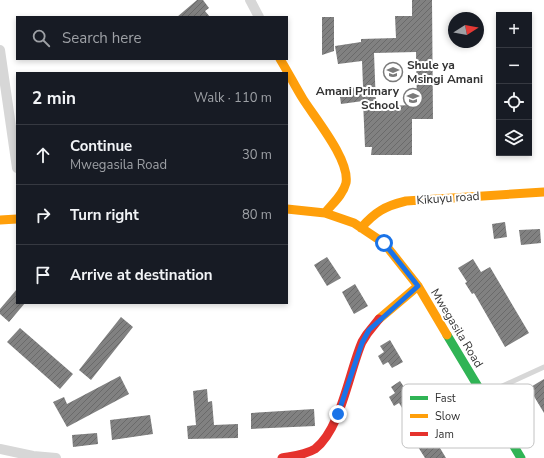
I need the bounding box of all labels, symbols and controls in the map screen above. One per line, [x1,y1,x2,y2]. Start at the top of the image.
north arrow [448,12,484,48]
map controls [496,12,532,156]
button: + [496,12,532,48]
search box [16,16,288,60]
icon: search [30,27,52,49]
text: Search here [62,28,142,48]
button: − [496,48,532,84]
place label: Shule ya Msingi Amani [407,57,483,87]
school or university icon: Shule ya Msingi Amani [382,61,404,83]
place label: Amani Primary School [316,83,400,113]
button: locate [496,84,532,120]
text: 2 min [32,87,76,110]
school or university icon: Amani Primary School [402,87,424,109]
text: Walk · 110 m [194,89,272,107]
button: layers [496,120,532,156]
text: Continue [70,136,132,156]
icon: ahead [32,144,54,166]
text: 30 m [242,146,272,164]
text: Mwegasila Road [70,156,167,174]
street label: Kikuyu road [416,188,480,208]
icon: right [32,204,54,226]
text: Turn right [70,205,139,225]
text: 80 m [242,206,272,224]
route start [375,234,393,252]
icon: arrive [32,264,54,286]
text: Arrive at destination [70,265,213,285]
street label: Mwegasila Road [427,286,487,370]
legend [402,384,534,448]
text: Fast [435,391,456,406]
route end [329,405,347,423]
text: Slow [435,409,460,424]
text: Jam [434,427,454,442]

